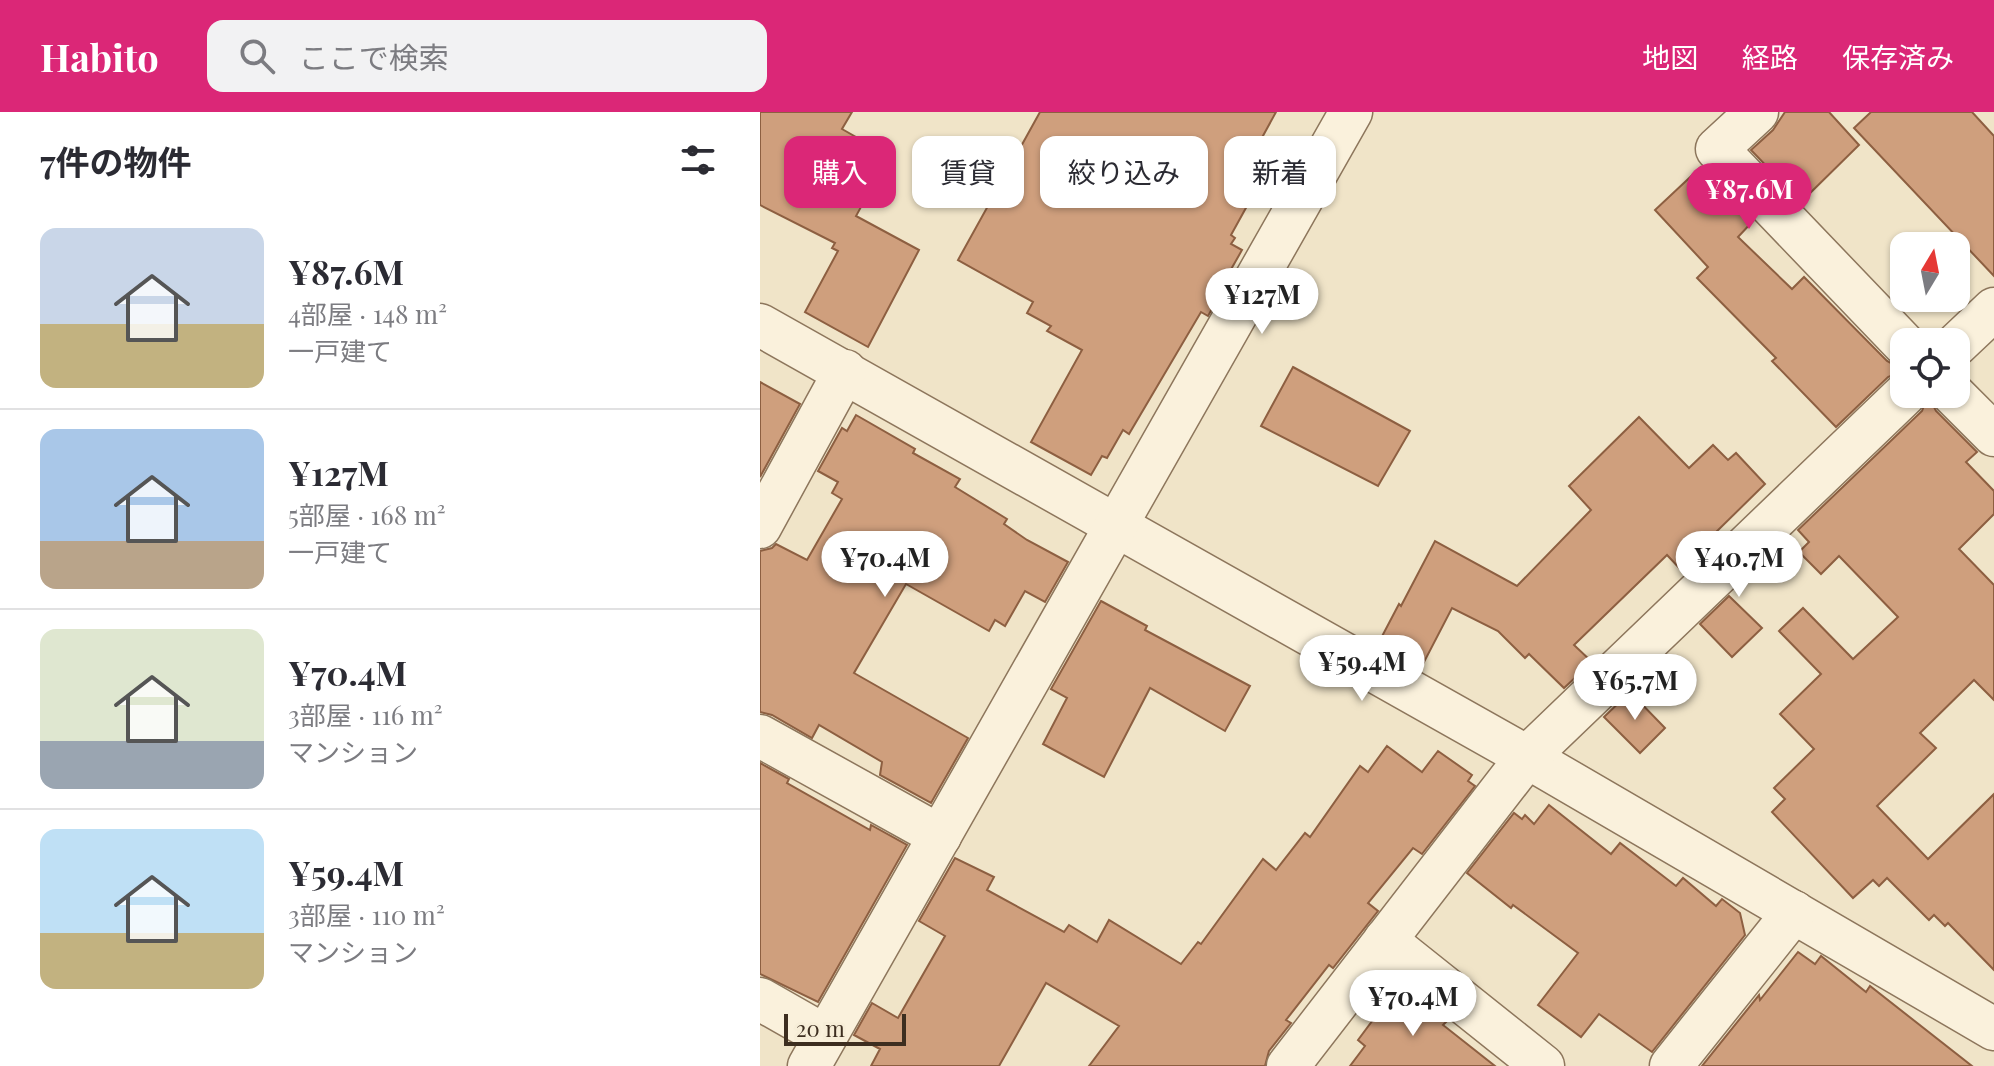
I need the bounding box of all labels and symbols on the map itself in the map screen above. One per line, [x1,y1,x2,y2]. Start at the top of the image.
pin: ¥87.6M [1684,163,1814,231]
north arrow [1890,232,1970,312]
pin: ¥127M [1206,268,1318,336]
pin: ¥70.4M [820,531,950,599]
pin: ¥40.7M [1674,531,1804,599]
pin: ¥59.4M [1297,635,1427,703]
pin: ¥65.7M [1570,654,1700,722]
pin: ¥70.4M [1348,970,1478,1038]
scale bar [784,1010,906,1046]

